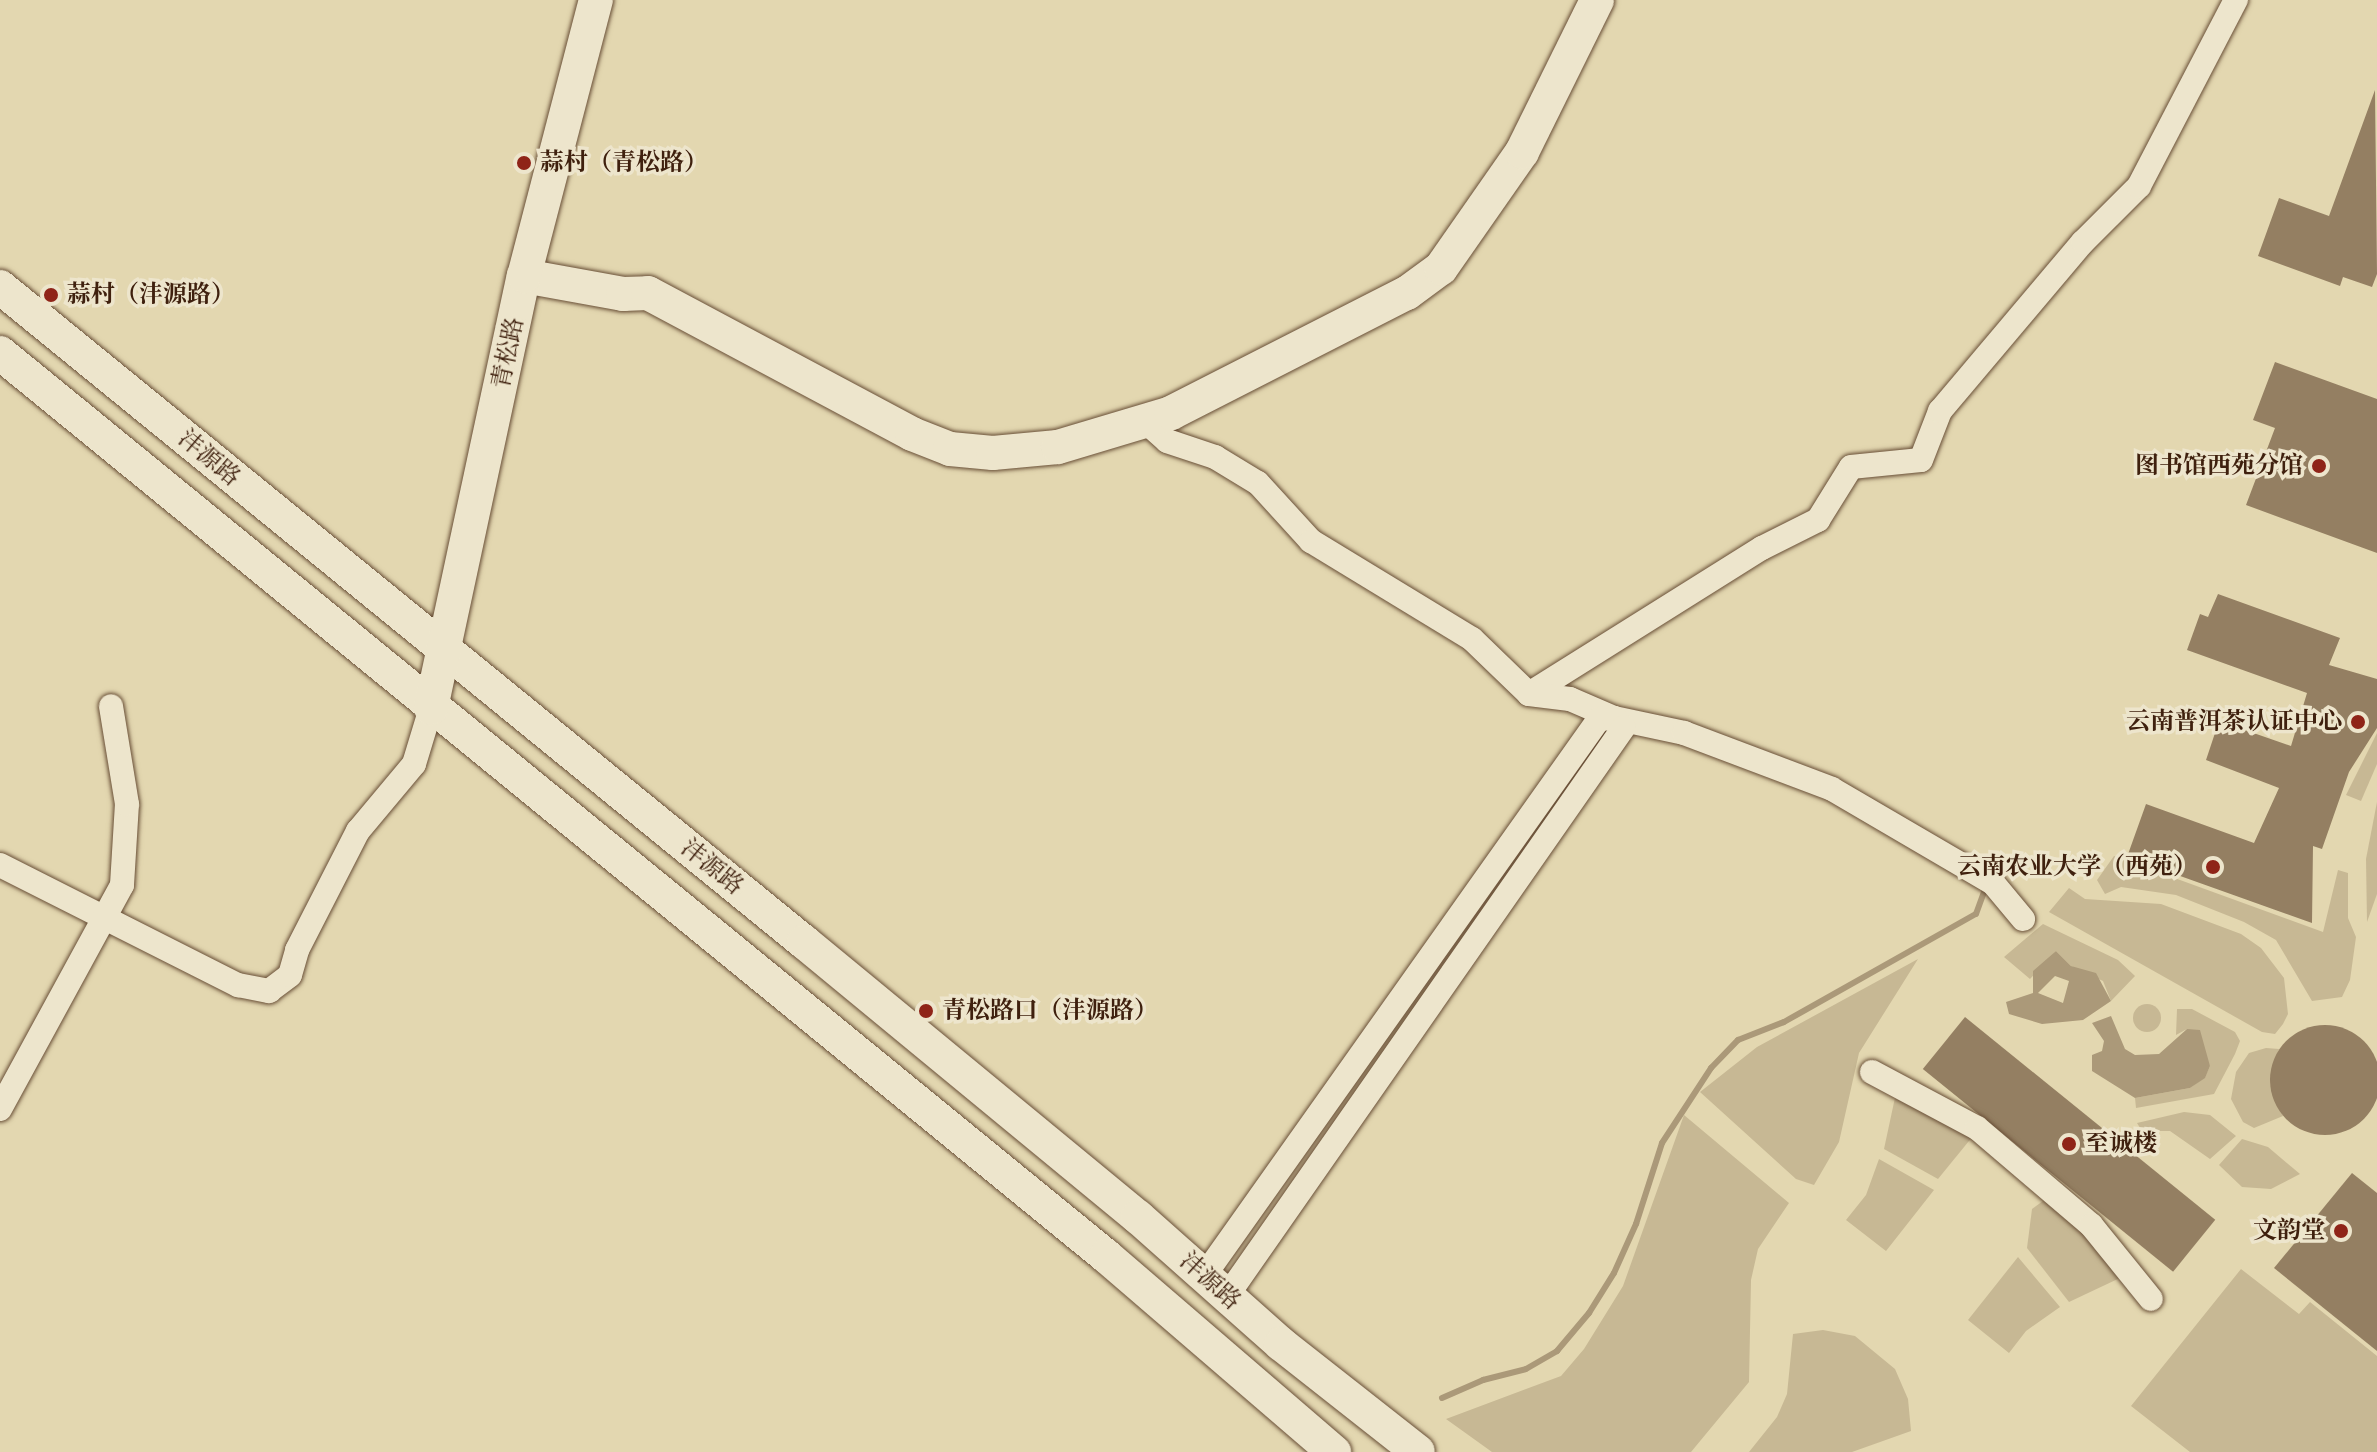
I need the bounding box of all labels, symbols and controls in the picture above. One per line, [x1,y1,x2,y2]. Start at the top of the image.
place label: 蒜村（青松路） [540,149,708,177]
marker: 蒜村（青松路） [515,154,533,172]
place label: 蒜村（沣源路） [67,281,235,309]
marker: 蒜村（沣源路） [42,286,60,304]
street label: 青松路 [486,315,530,391]
street label: 沣源路 [172,424,246,492]
place label: 图书馆西苑分馆 [2135,452,2303,480]
marker: 图书馆西苑分馆 [2310,457,2328,475]
place label: 云南普洱茶认证中心 [2126,708,2342,736]
marker: 云南普洱茶认证中心 [2349,713,2367,731]
street label: 沣源路 [675,833,749,901]
place label: 云南农业大学（西苑） [1957,853,2197,881]
marker: 云南农业大学（西苑） [2204,858,2222,876]
place label: 青松路口（沣源路） [942,997,1158,1025]
marker: 青松路口（沣源路） [917,1002,935,1020]
place label: 至诚楼 [2085,1130,2157,1158]
marker: 至诚楼 [2060,1135,2078,1153]
place label: 文韵堂 [2253,1217,2325,1245]
marker: 文韵堂 [2332,1222,2350,1240]
street label: 沣源路 [1174,1246,1246,1316]

